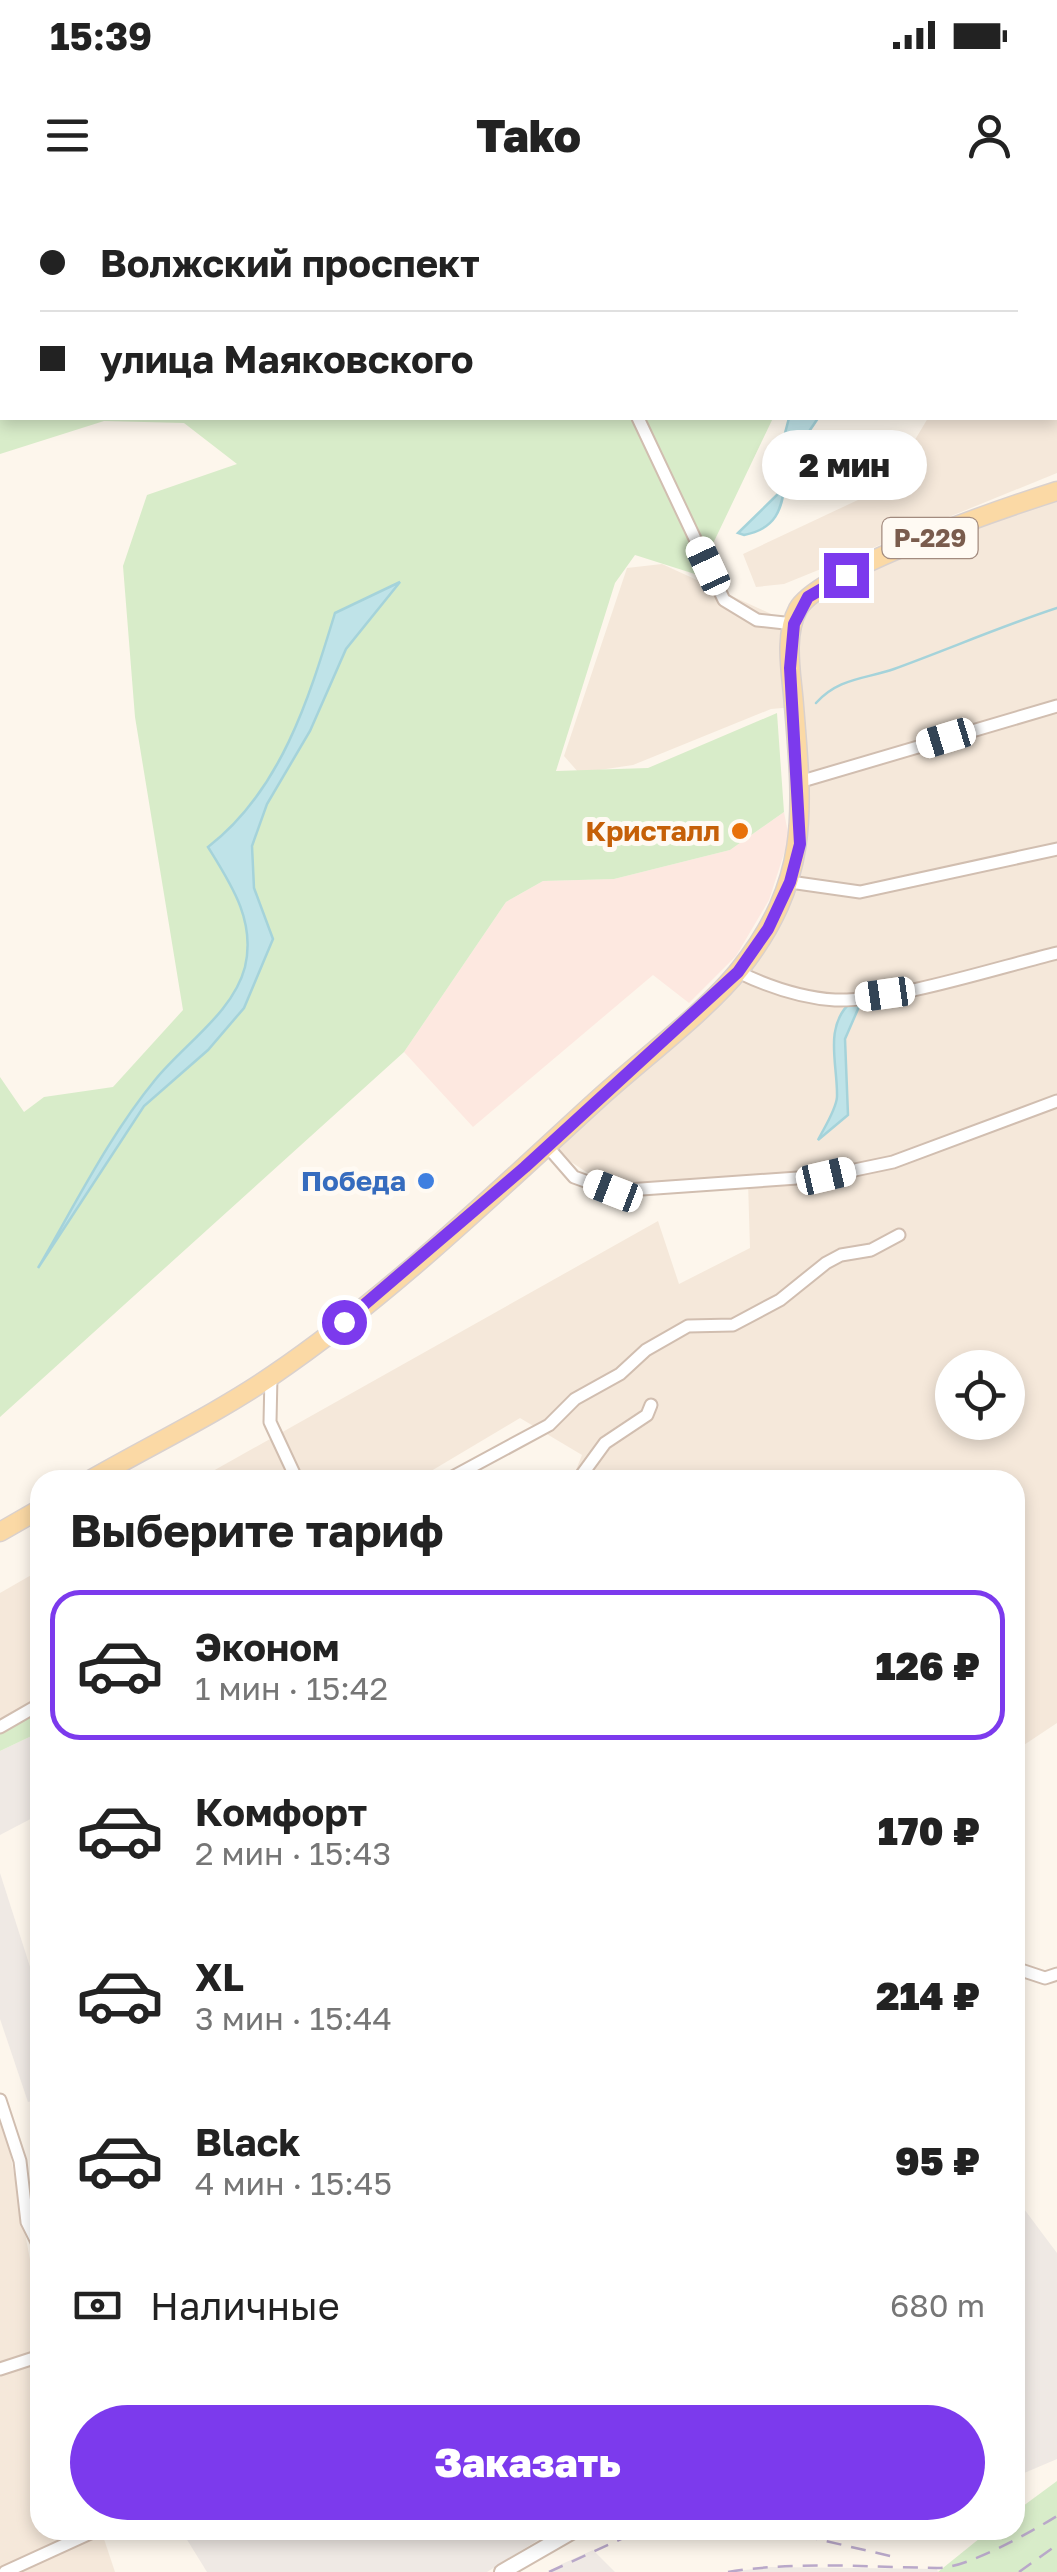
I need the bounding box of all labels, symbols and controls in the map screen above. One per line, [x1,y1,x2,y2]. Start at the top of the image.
text: 15:39 [50,13,152,58]
icon: menu [40,108,95,163]
text: Tako [476,108,581,162]
icon: person [962,108,1017,163]
text: Волжский проспект [100,240,480,285]
text: улица Маяковского [100,336,474,381]
callout: 2 мин [764,430,928,500]
text: 2 мин [799,446,890,484]
road number: Р-229 [882,518,978,558]
car [682,532,734,600]
route end [824,553,869,598]
car [913,715,979,761]
place label: Кристалл [586,814,720,847]
marker: Кристалл [729,820,751,842]
car [853,975,917,1013]
car [793,1155,859,1197]
place label: Победа [301,1164,406,1197]
car [580,1166,646,1216]
marker: Победа [415,1170,437,1192]
route start [322,1300,367,1345]
map controls [935,1350,1025,1440]
button: locate [935,1350,1025,1440]
text: Выберите тариф [70,1503,444,1557]
icon: car [75,1620,165,1710]
text: Эконом [195,1624,339,1669]
text: 126 ₽ [875,1643,980,1688]
text: 1 мин · 15:42 [195,1669,388,1707]
icon: car [75,1785,165,1875]
text: Комфорт [195,1789,367,1834]
text: 170 ₽ [878,1808,980,1853]
text: 2 мин · 15:43 [195,1834,391,1872]
icon: car [75,1950,165,2040]
text: XL [195,1954,244,1999]
text: 214 ₽ [876,1973,980,2018]
text: 3 мин · 15:44 [195,1999,392,2037]
icon: car [75,2115,165,2205]
text: Black [195,2119,300,2164]
text: 95 ₽ [895,2138,980,2183]
text: 4 мин · 15:45 [195,2164,392,2202]
icon: cash [70,2278,125,2333]
text: Наличные [150,2283,340,2328]
text: 680 m [890,2286,985,2324]
button: Заказать [70,2405,985,2520]

